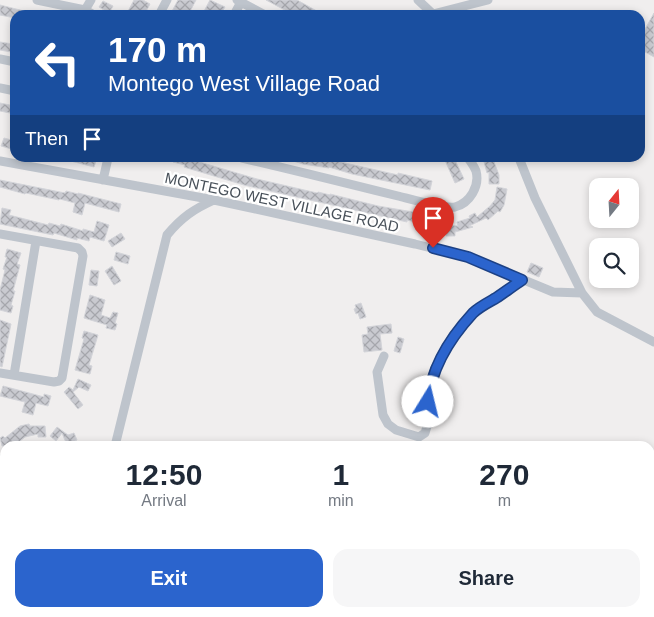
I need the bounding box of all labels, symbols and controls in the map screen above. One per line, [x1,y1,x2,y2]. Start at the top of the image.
icon: left [25,30,90,95]
text: 170 m [108,30,207,69]
text: Montego West Village Road [108,71,380,96]
icon: arrive [78,125,106,153]
text: Then [25,128,68,149]
street label: MONTEGO WEST VILLAGE ROAD [163,169,401,235]
north arrow [589,178,639,228]
map controls [589,178,639,288]
pin [412,197,454,248]
icon: arrive [419,204,447,232]
button: search [589,238,639,288]
position arrow [401,375,453,427]
text: 12:50 [126,458,202,491]
text: 1 [332,458,349,491]
text: 270 [479,458,529,491]
text: Arrival [141,492,187,509]
text: min [328,492,354,509]
text: m [498,492,511,509]
button: Exit [15,549,323,607]
button: Share [333,549,640,607]

